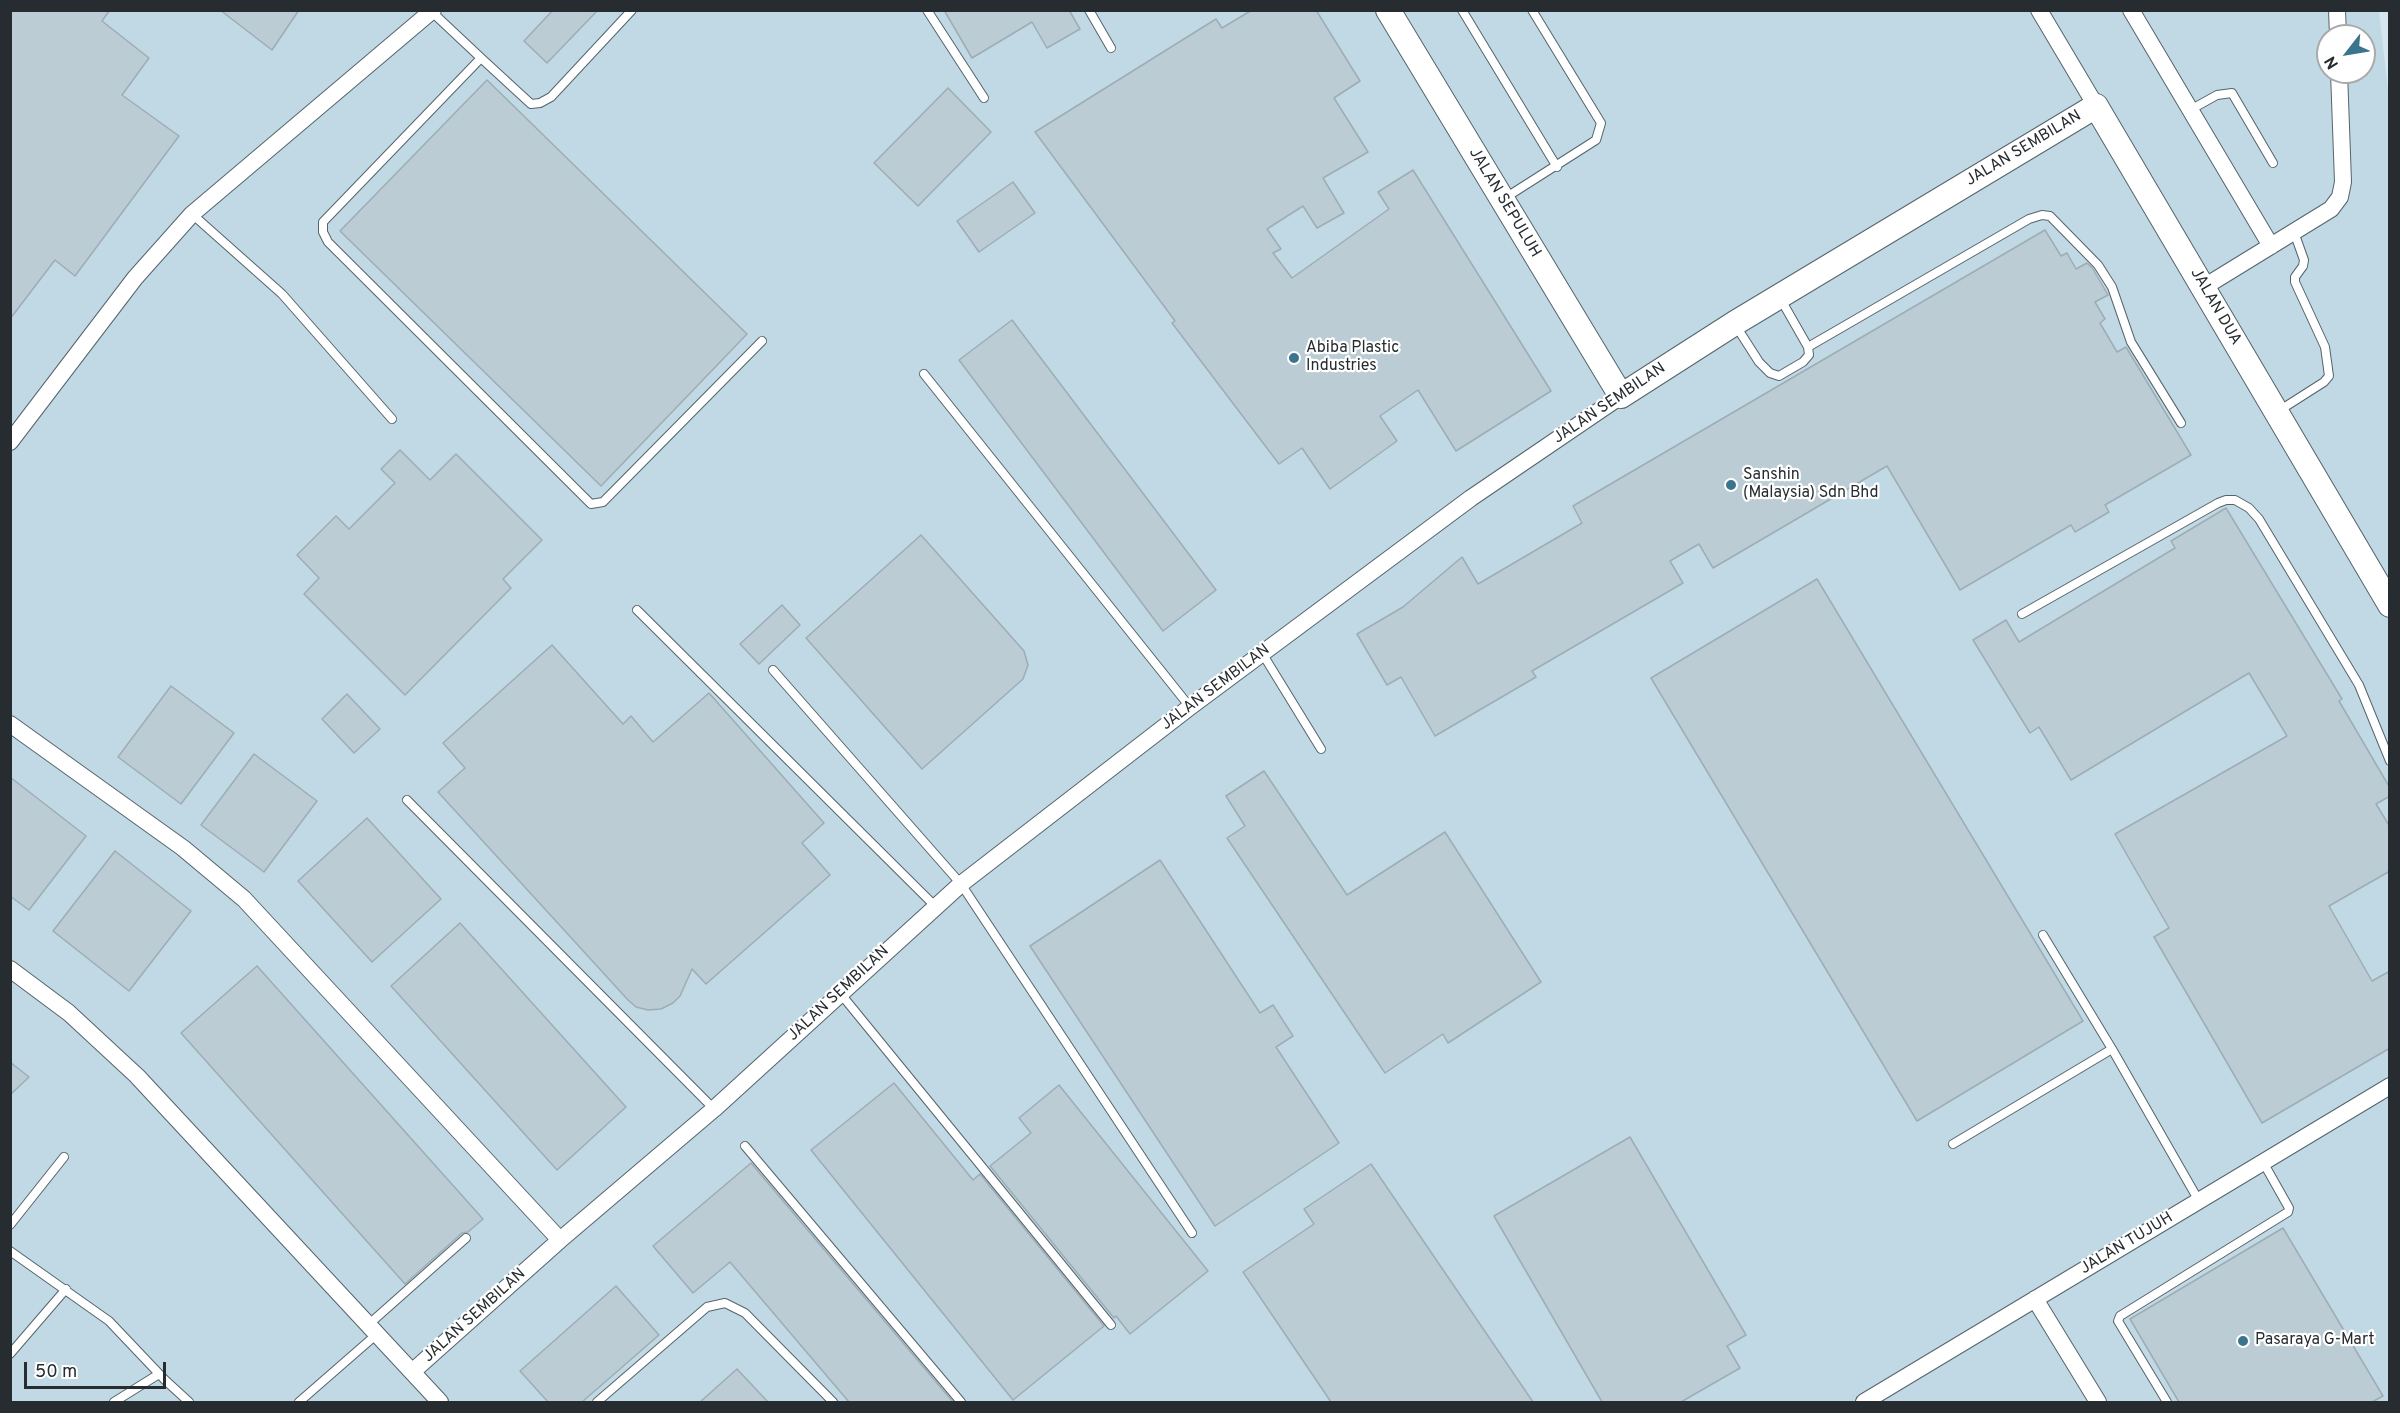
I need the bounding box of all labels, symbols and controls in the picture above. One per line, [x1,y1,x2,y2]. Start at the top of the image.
north arrow [2316,24,2376,84]
text: N [2321,52,2344,72]
street label: JALAN SEMBILAN [1963,107,2085,191]
street label: JALAN SEPULUH [1464,145,1544,261]
street label: JALAN DUA [2185,265,2245,349]
place label: Abiba Plastic Industries [1306,339,1399,377]
marker: Abiba Plastic Industries [1287,351,1301,365]
street label: JALAN SEMBILAN [1550,359,1670,449]
place label: Sanshin (Malaysia) Sdn Bhd [1743,466,1879,504]
marker: Sanshin (Malaysia) Sdn Bhd [1724,478,1738,492]
street label: JALAN SEMBILAN [1158,641,1274,735]
street label: JALAN SEMBILAN [784,942,894,1046]
street label: JALAN TUJUH [2077,1209,2177,1279]
street label: JALAN SEMBILAN [420,1265,530,1367]
place label: Pasaraya G-Mart [2255,1331,2374,1351]
marker: Pasaraya G-Mart [2236,1334,2250,1348]
scale bar [27,1350,170,1388]
text: 50 m [35,1361,77,1384]

